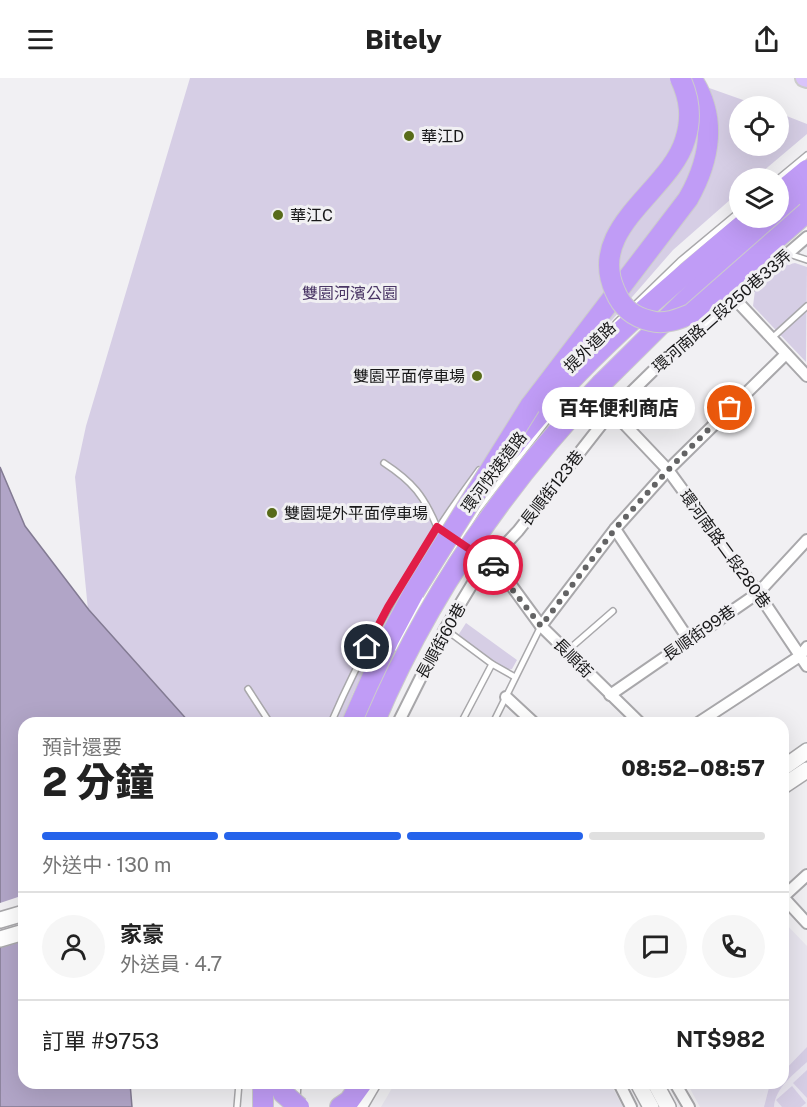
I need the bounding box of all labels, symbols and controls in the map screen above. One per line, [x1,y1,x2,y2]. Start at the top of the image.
icon: menu [24,23,57,56]
text: Bitely [365,23,442,55]
icon: share [750,23,783,56]
map controls [729,96,789,228]
button: locate [729,96,789,156]
place label: 華江D [421,127,464,146]
marker: 華江D [402,129,416,143]
button: layers [729,168,789,228]
place label: 華江C [290,206,333,225]
marker: 華江C [271,208,285,222]
street label: 環河南路二段250巷33弄 [649,246,795,376]
park label: 雙園河濱公園 [302,284,398,303]
street label: 提外道路 [560,318,620,376]
place label: 雙園平面停車場 [353,367,465,386]
marker: 雙園平面停車場 [470,369,484,383]
pin [704,382,755,433]
callout: 百年便利商店 [541,387,694,429]
icon: bag [713,391,746,424]
text: 百年便利商店 [559,396,679,420]
street label: 環河快速道路 [458,428,530,516]
street label: 長順街123巷 [517,447,587,529]
street label: 環河南路二段280巷 [676,486,774,612]
place label: 雙園堤外平面停車場 [284,504,428,523]
marker: 雙園堤外平面停車場 [265,506,279,520]
courier [463,535,523,595]
icon: car [477,549,510,582]
street label: 長順街60巷 [412,600,470,682]
street label: 長順街99巷 [659,601,739,665]
pin [341,621,392,672]
icon: home [350,630,383,663]
street label: 長順街 [549,634,597,682]
text: 預計還要 [42,735,122,759]
text: 08:52–08:57 [621,755,765,781]
text: 2 分鐘 [42,759,154,805]
text: 外送中 · 130 m [42,853,171,877]
button: person [42,915,105,978]
button: chat [624,915,687,978]
button: phone [702,915,765,978]
text: 家豪 [120,921,164,947]
text: 外送員 · 4.7 [120,952,222,976]
text: NT$982 [676,1026,765,1052]
text: 訂單 #9753 [42,1028,159,1054]

